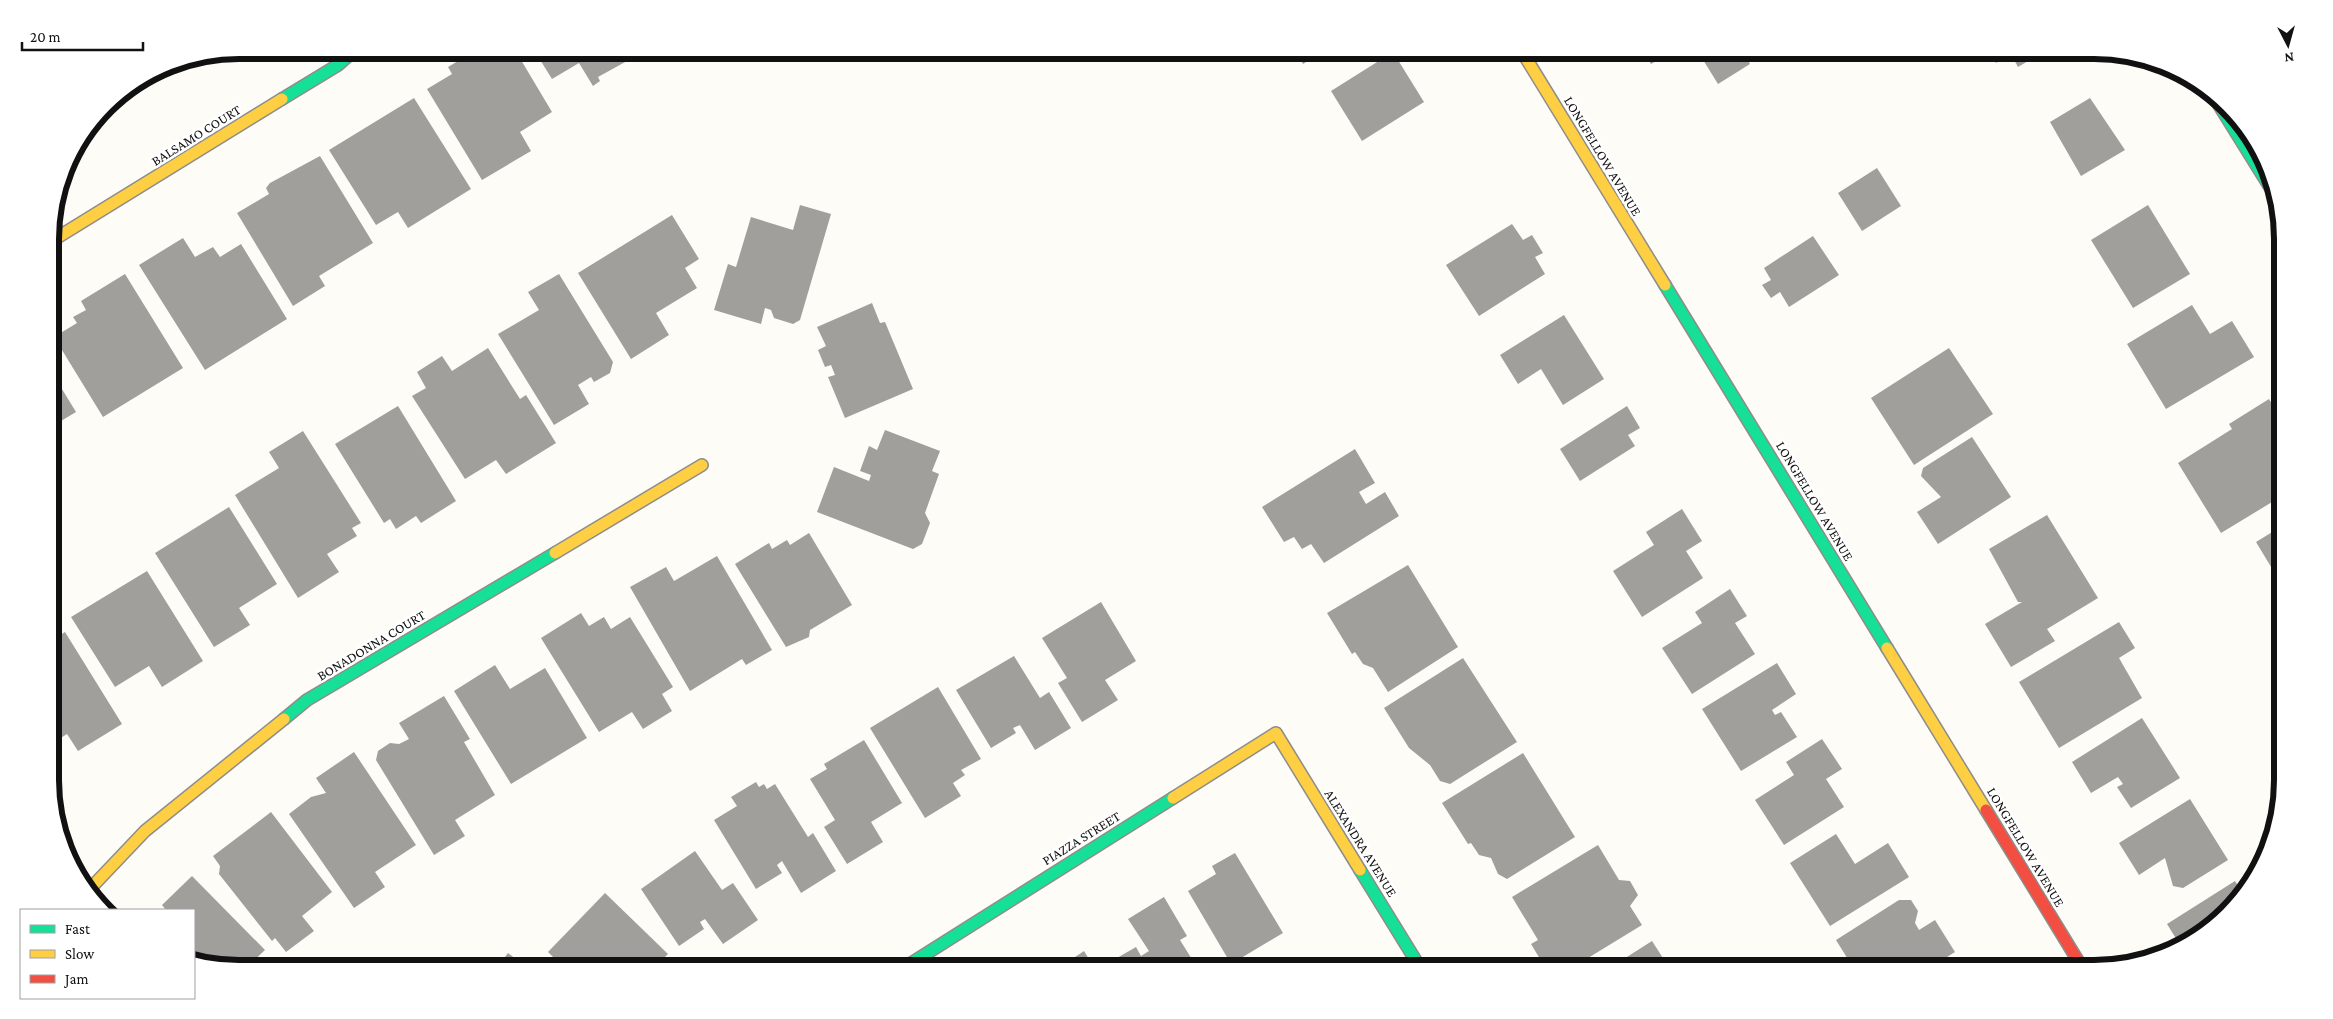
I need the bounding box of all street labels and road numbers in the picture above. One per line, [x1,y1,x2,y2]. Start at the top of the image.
street label: LONGFELLOW AVENUE [1561,93,1645,219]
street label: BALSAMO COURT [148,101,244,169]
street label: LONGFELLOW AVENUE [1773,438,1857,564]
street label: BONADONNA COURT [314,606,428,684]
street label: LONGFELLOW AVENUE [1984,784,2068,910]
street label: ALEXANDRA AVENUE [1321,786,1401,900]
street label: PIAZZA STREET [1039,807,1123,868]

